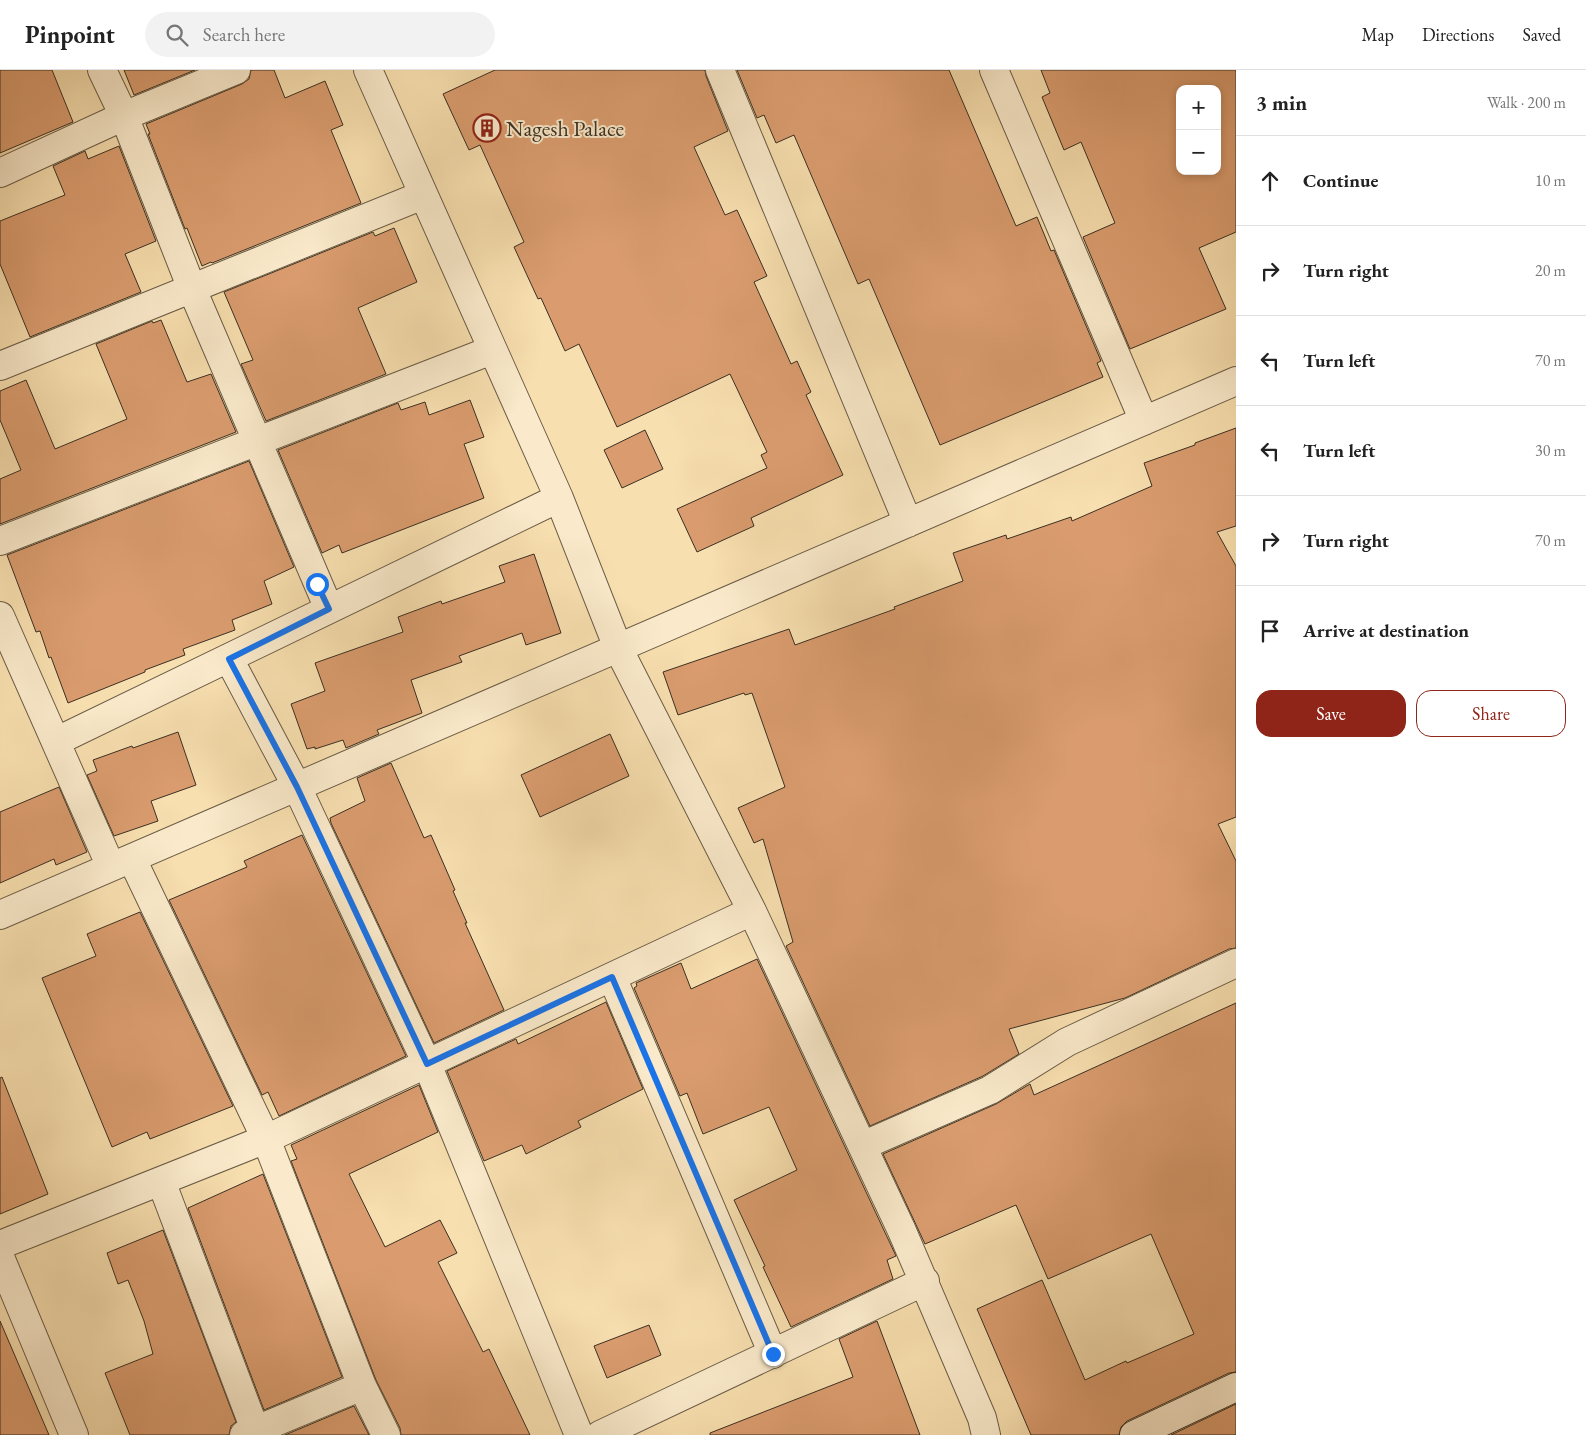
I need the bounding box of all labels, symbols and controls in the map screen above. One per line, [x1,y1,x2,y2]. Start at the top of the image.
search box [145,12,495,57]
text: Pinpoint [25,19,115,50]
icon: search [163,21,191,49]
text: Search here [203,22,285,47]
text: Map [1362,23,1394,46]
text: Directions [1422,23,1494,46]
text: Saved [1522,23,1561,46]
map controls [1176,85,1221,175]
button: + [1176,85,1221,130]
text: 3 min [1256,89,1307,116]
text: Walk · 200 m [1487,92,1566,113]
building icon: Nagesh Palace [472,113,502,143]
place label: Nagesh Palace [506,114,625,143]
button: − [1176,130,1221,175]
icon: ahead [1256,167,1284,195]
text: Continue [1303,168,1378,193]
text: 10 m [1535,170,1566,191]
icon: right [1256,257,1284,285]
text: Turn right [1303,258,1389,283]
text: 20 m [1535,260,1566,281]
icon: left [1256,347,1284,375]
text: Turn left [1303,348,1375,373]
text: 70 m [1535,350,1566,371]
icon: left [1256,437,1284,465]
text: Turn left [1303,438,1375,463]
text: 30 m [1535,440,1566,461]
icon: right [1256,527,1284,555]
text: Turn right [1303,528,1389,553]
text: 70 m [1535,530,1566,551]
route start [306,573,329,596]
icon: arrive [1256,617,1284,645]
text: Arrive at destination [1303,618,1469,643]
button: Save [1256,690,1406,737]
button: Share [1416,690,1566,737]
route end [762,1343,785,1366]

